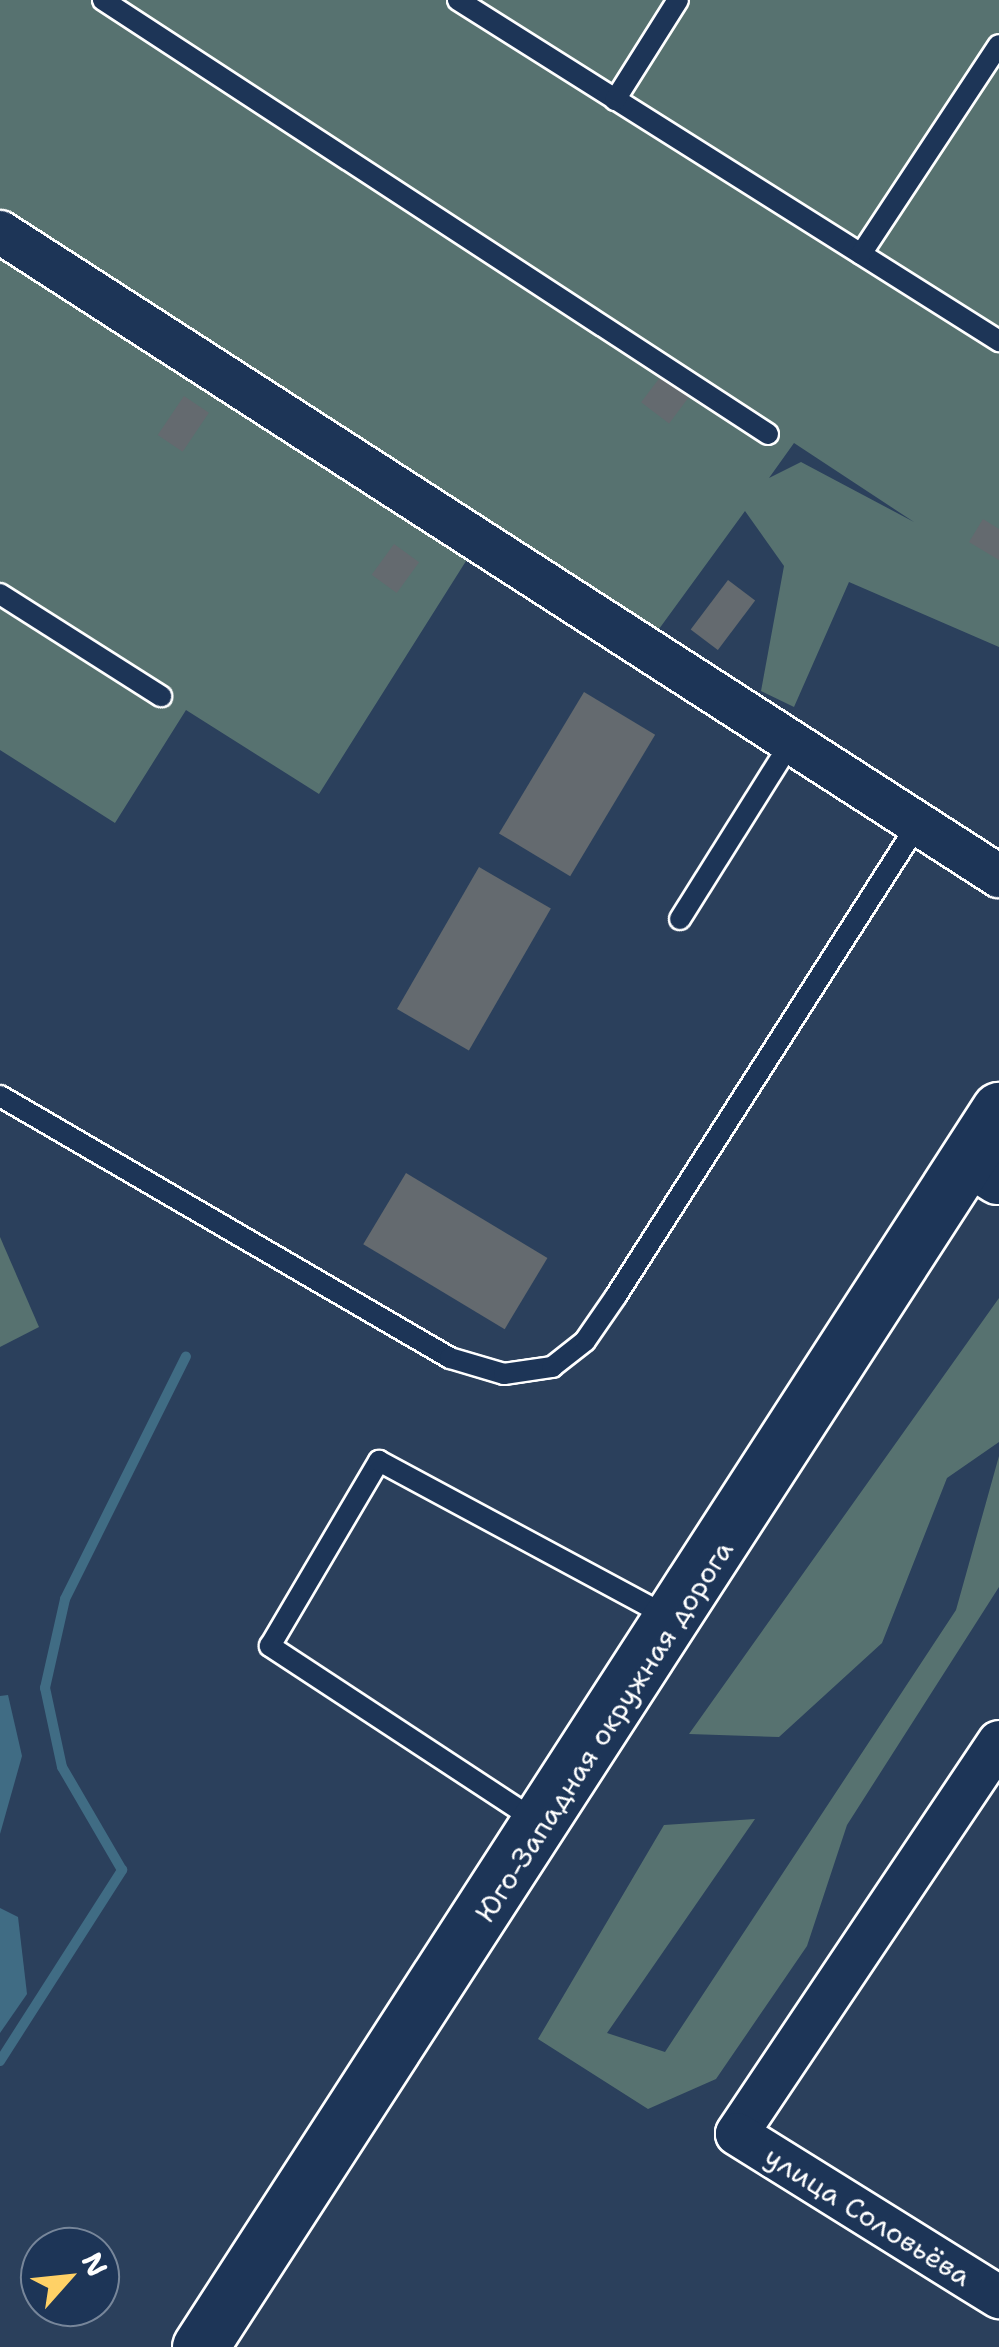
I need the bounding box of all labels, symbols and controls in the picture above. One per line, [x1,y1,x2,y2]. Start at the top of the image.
street label: Юго-Западная окружная дорога [468,1534,740,1928]
street label: улица Соловьёва [759,2139,977,2293]
north arrow [20,2227,120,2327]
text: N [73,2246,117,2283]

